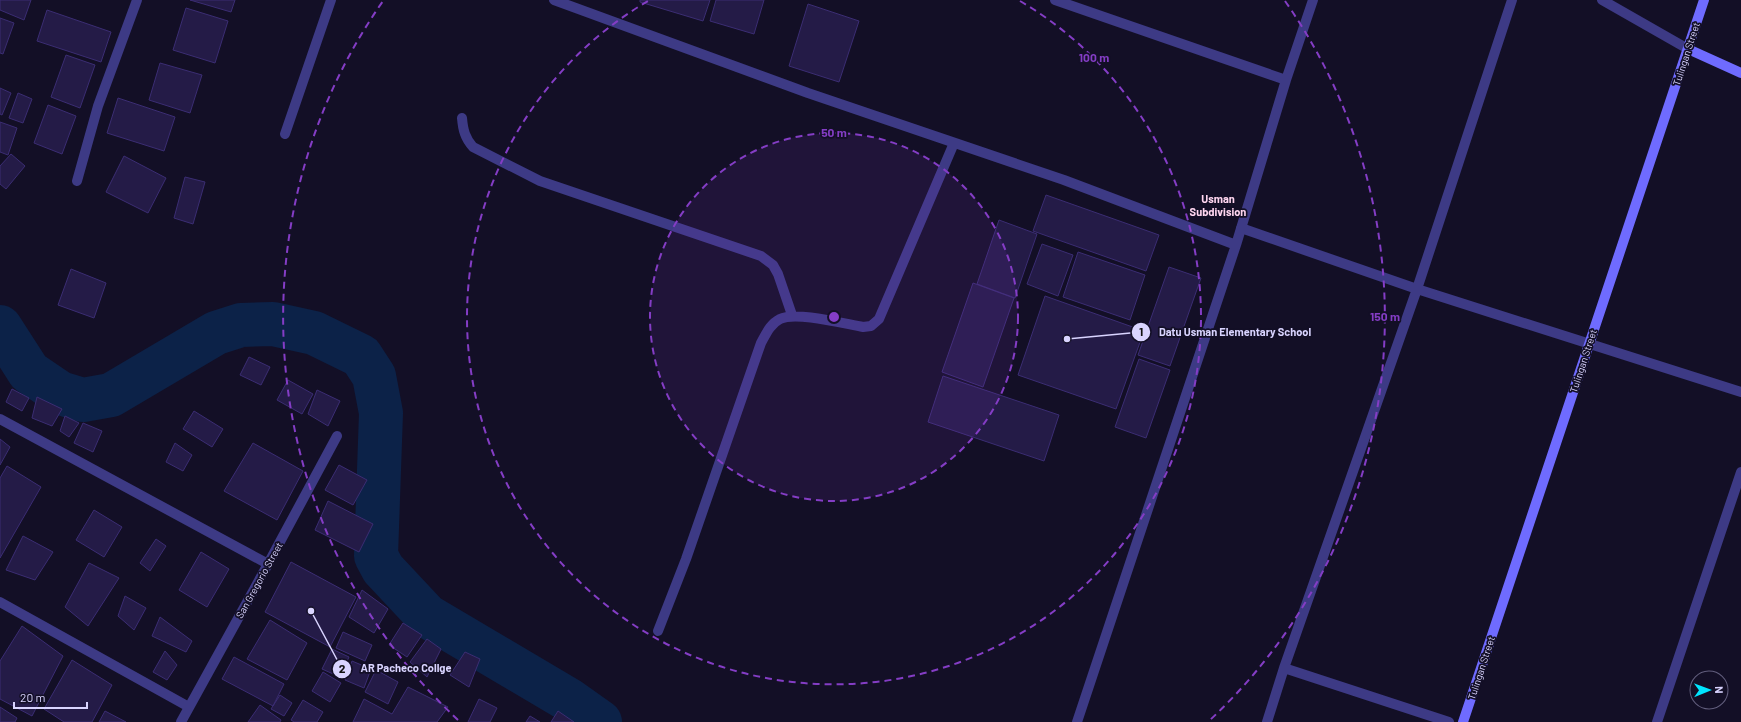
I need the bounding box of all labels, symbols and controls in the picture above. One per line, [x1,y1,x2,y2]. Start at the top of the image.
street label: Tulingan Street [1670,20,1702,87]
text: 100 m [1079,50,1109,64]
text: 50 m [821,125,847,139]
district label: Usman Subdivision [1190,192,1246,218]
text: 150 m [1370,309,1400,323]
centre of rings [827,310,841,324]
callout: Datu Usman Elementary School [1131,320,1319,343]
text: 1 [1139,324,1143,338]
text: Datu Usman Elementary School [1159,325,1311,338]
street label: Tulingan Street [1567,327,1599,394]
street label: San Gregorio Street [233,540,285,620]
street label: Tulingan Street [1465,634,1497,701]
callout: AR Pacheco Collge [332,657,459,680]
text: 2 [339,661,346,675]
text: AR Pacheco Collge [361,661,452,674]
north arrow [1689,670,1729,710]
scale bar [14,684,87,710]
text: N [1713,686,1726,694]
text: 20 m [20,690,46,704]

